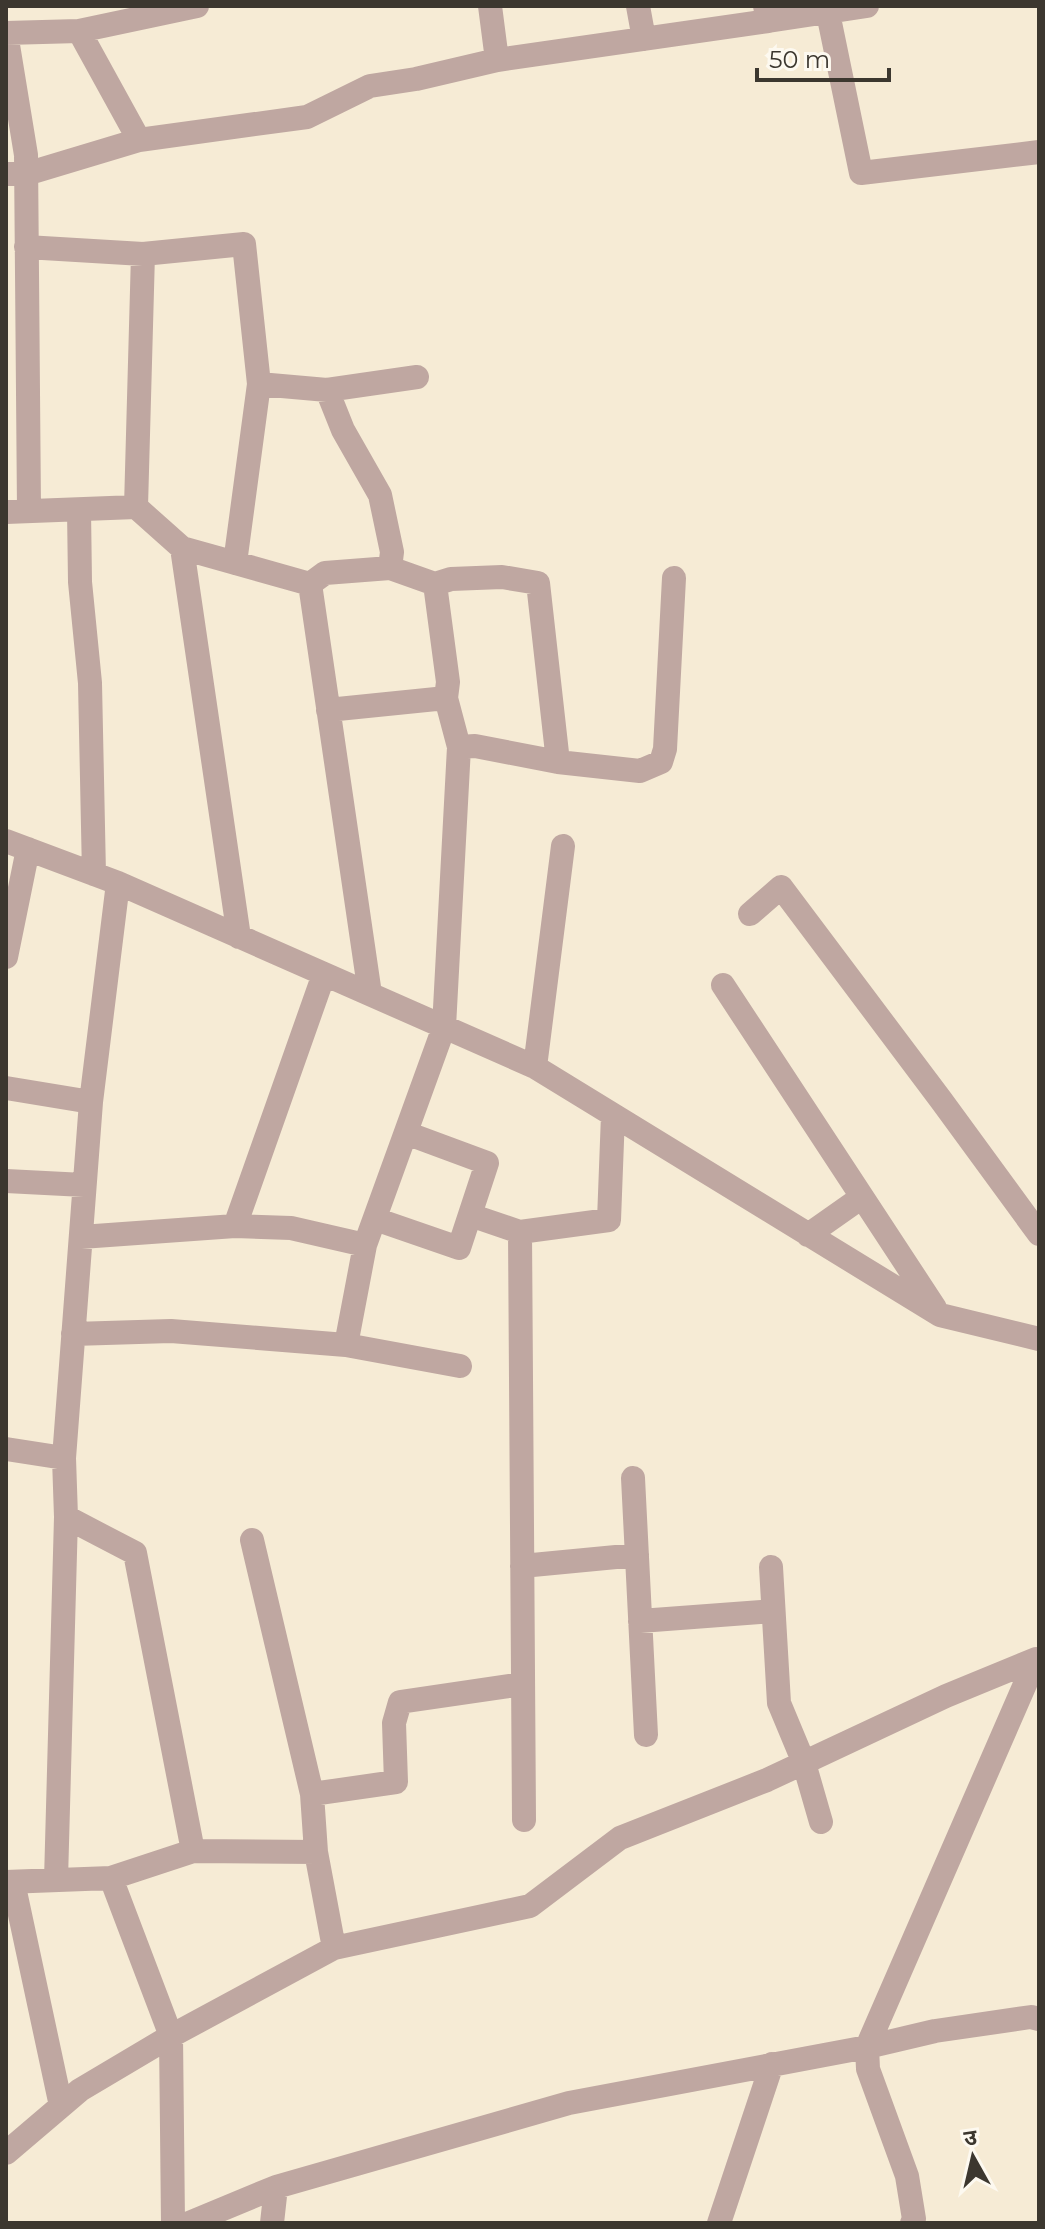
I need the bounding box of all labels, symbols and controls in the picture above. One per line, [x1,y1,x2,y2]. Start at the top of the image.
scale bar [757,32,889,82]
text: 50 m [769,45,830,74]
north arrow [933,2117,1013,2197]
text: उ [962,2123,980,2152]

